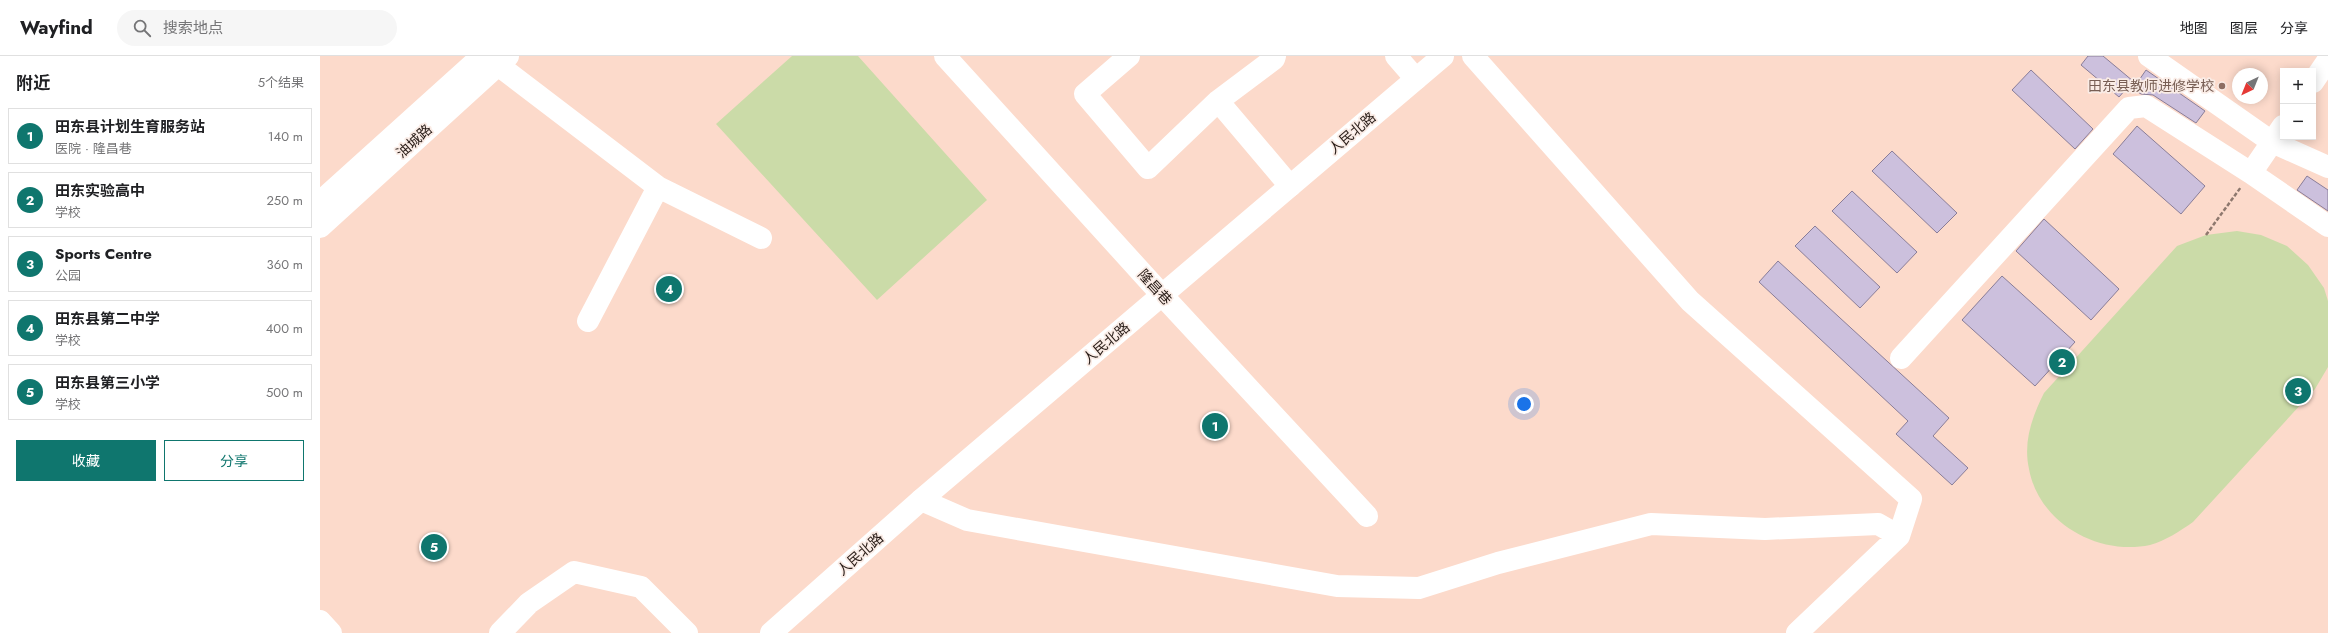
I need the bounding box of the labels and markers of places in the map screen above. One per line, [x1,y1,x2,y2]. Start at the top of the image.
place label: 田东县教师进修学校 [2088,76,2214,96]
marker: 田东县教师进修学校 [2217,81,2227,91]
pin: 4 [656,274,682,304]
pin: 2 [2049,347,2075,377]
pin: 3 [2285,376,2311,406]
pin: 1 [1202,411,1228,441]
pin: 5 [421,532,447,562]

